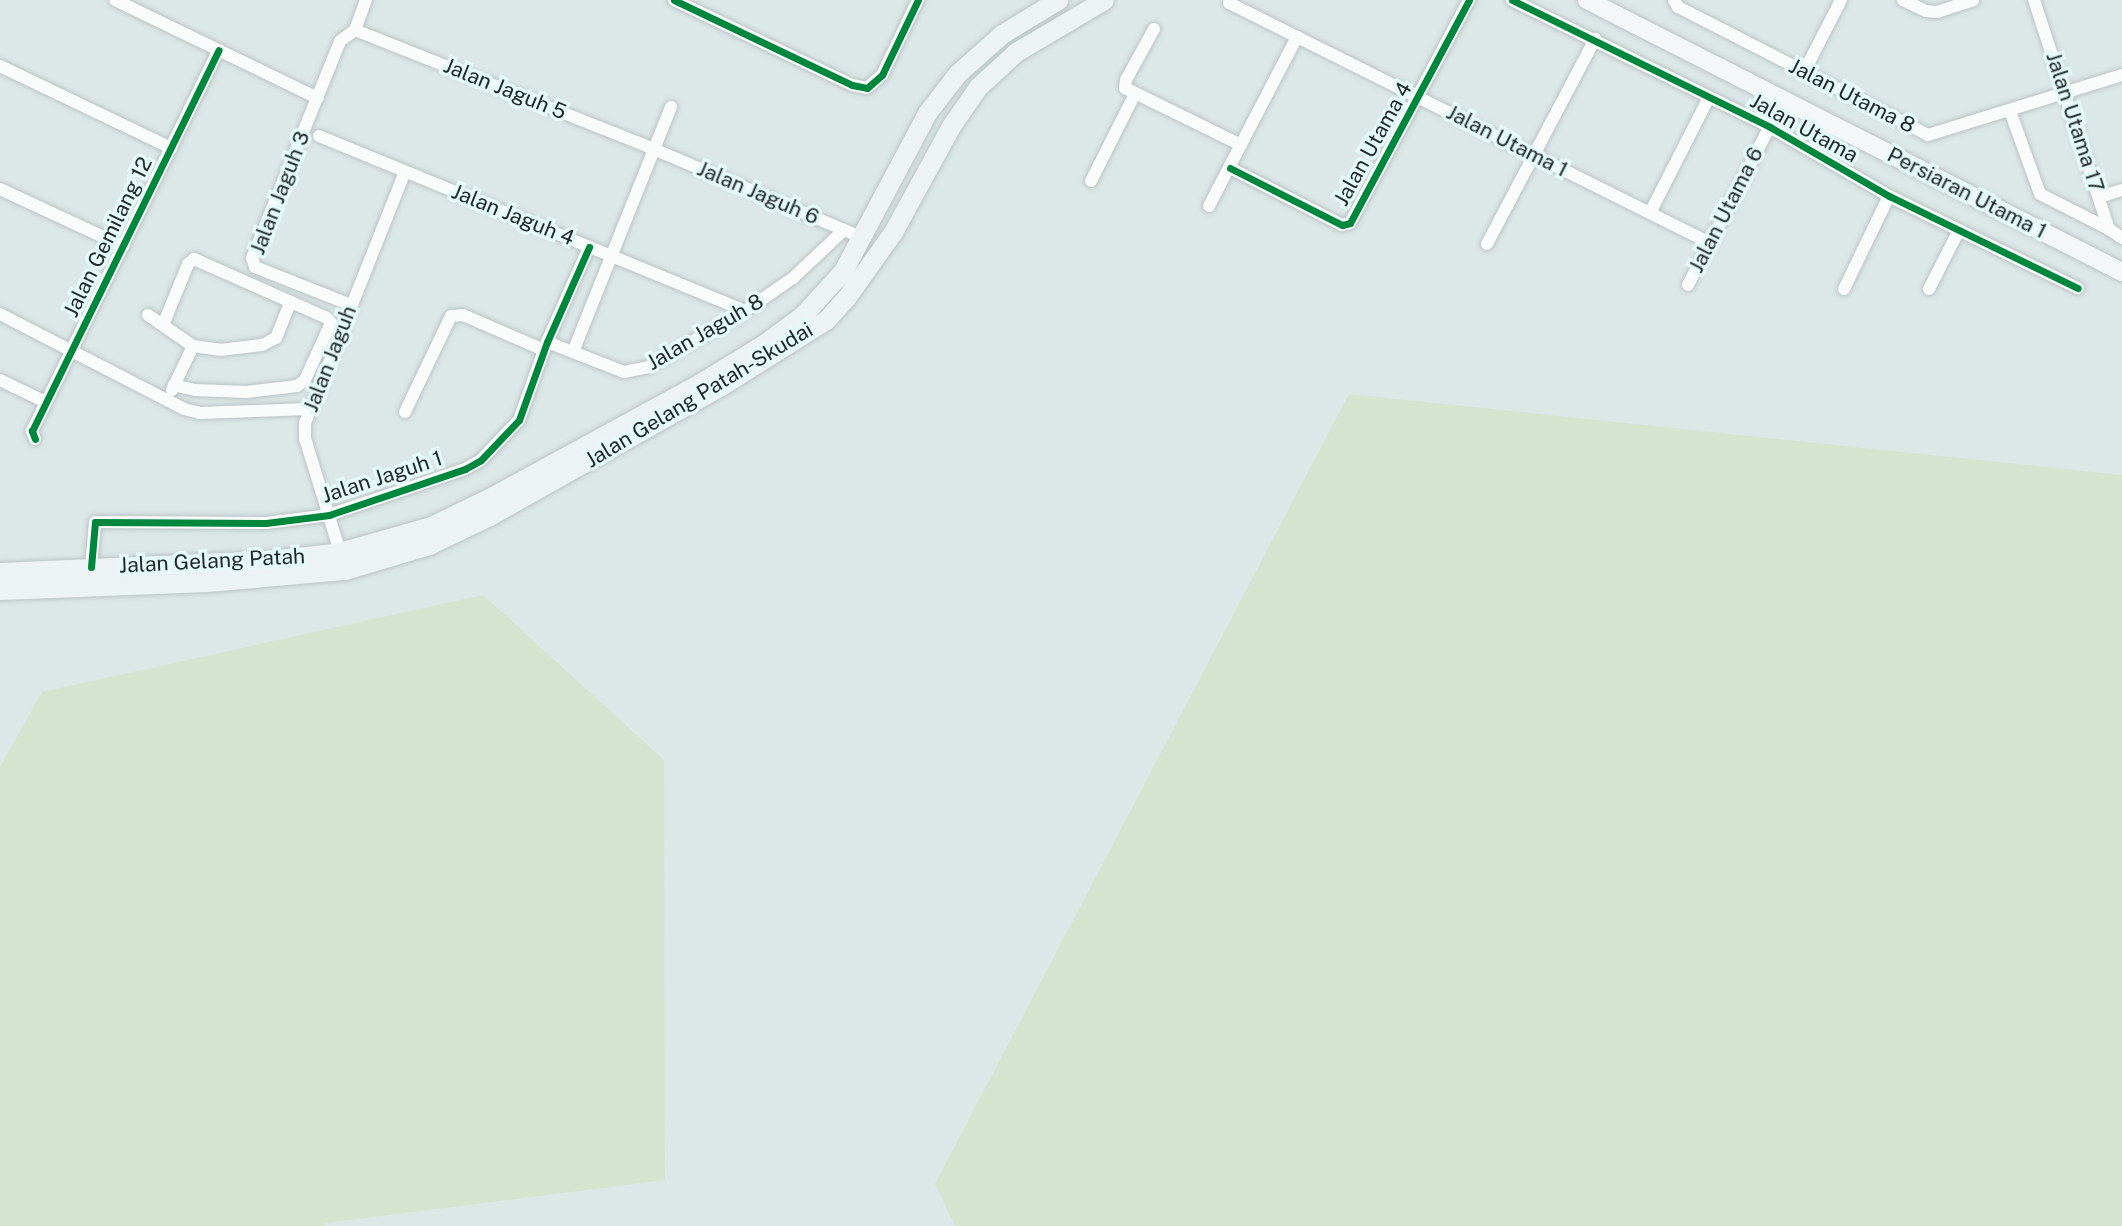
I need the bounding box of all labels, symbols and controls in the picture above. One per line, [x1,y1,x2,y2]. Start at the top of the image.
street label: Jalan Utama 17 [2041,49,2109,195]
street label: Jalan Jaguh 5 [440,53,570,125]
street label: Jalan Utama 8 [1785,53,1919,139]
street label: Jalan Utama 4 [1329,78,1417,210]
street label: Jalan Utama [1746,88,1862,168]
street label: Jalan Utama 1 [1442,100,1572,182]
street label: Jalan Jaguh 3 [245,128,315,258]
street label: Persiaran Utama 1 [1883,142,2051,244]
street label: Jalan Utama 6 [1684,143,1768,277]
street label: Jalan Gemilang 12 [58,153,158,321]
street label: Jalan Jaguh 6 [693,156,823,230]
street label: Jalan Jaguh 4 [448,179,578,251]
street label: Jalan Jaguh 8 [642,288,768,376]
street label: Jalan Jaguh [298,302,362,416]
street label: Jalan Gelang Patah-Skudai [581,317,817,473]
street label: Jalan Jaguh 1 [318,446,446,508]
street label: Jalan Gelang Patah [118,544,306,578]

